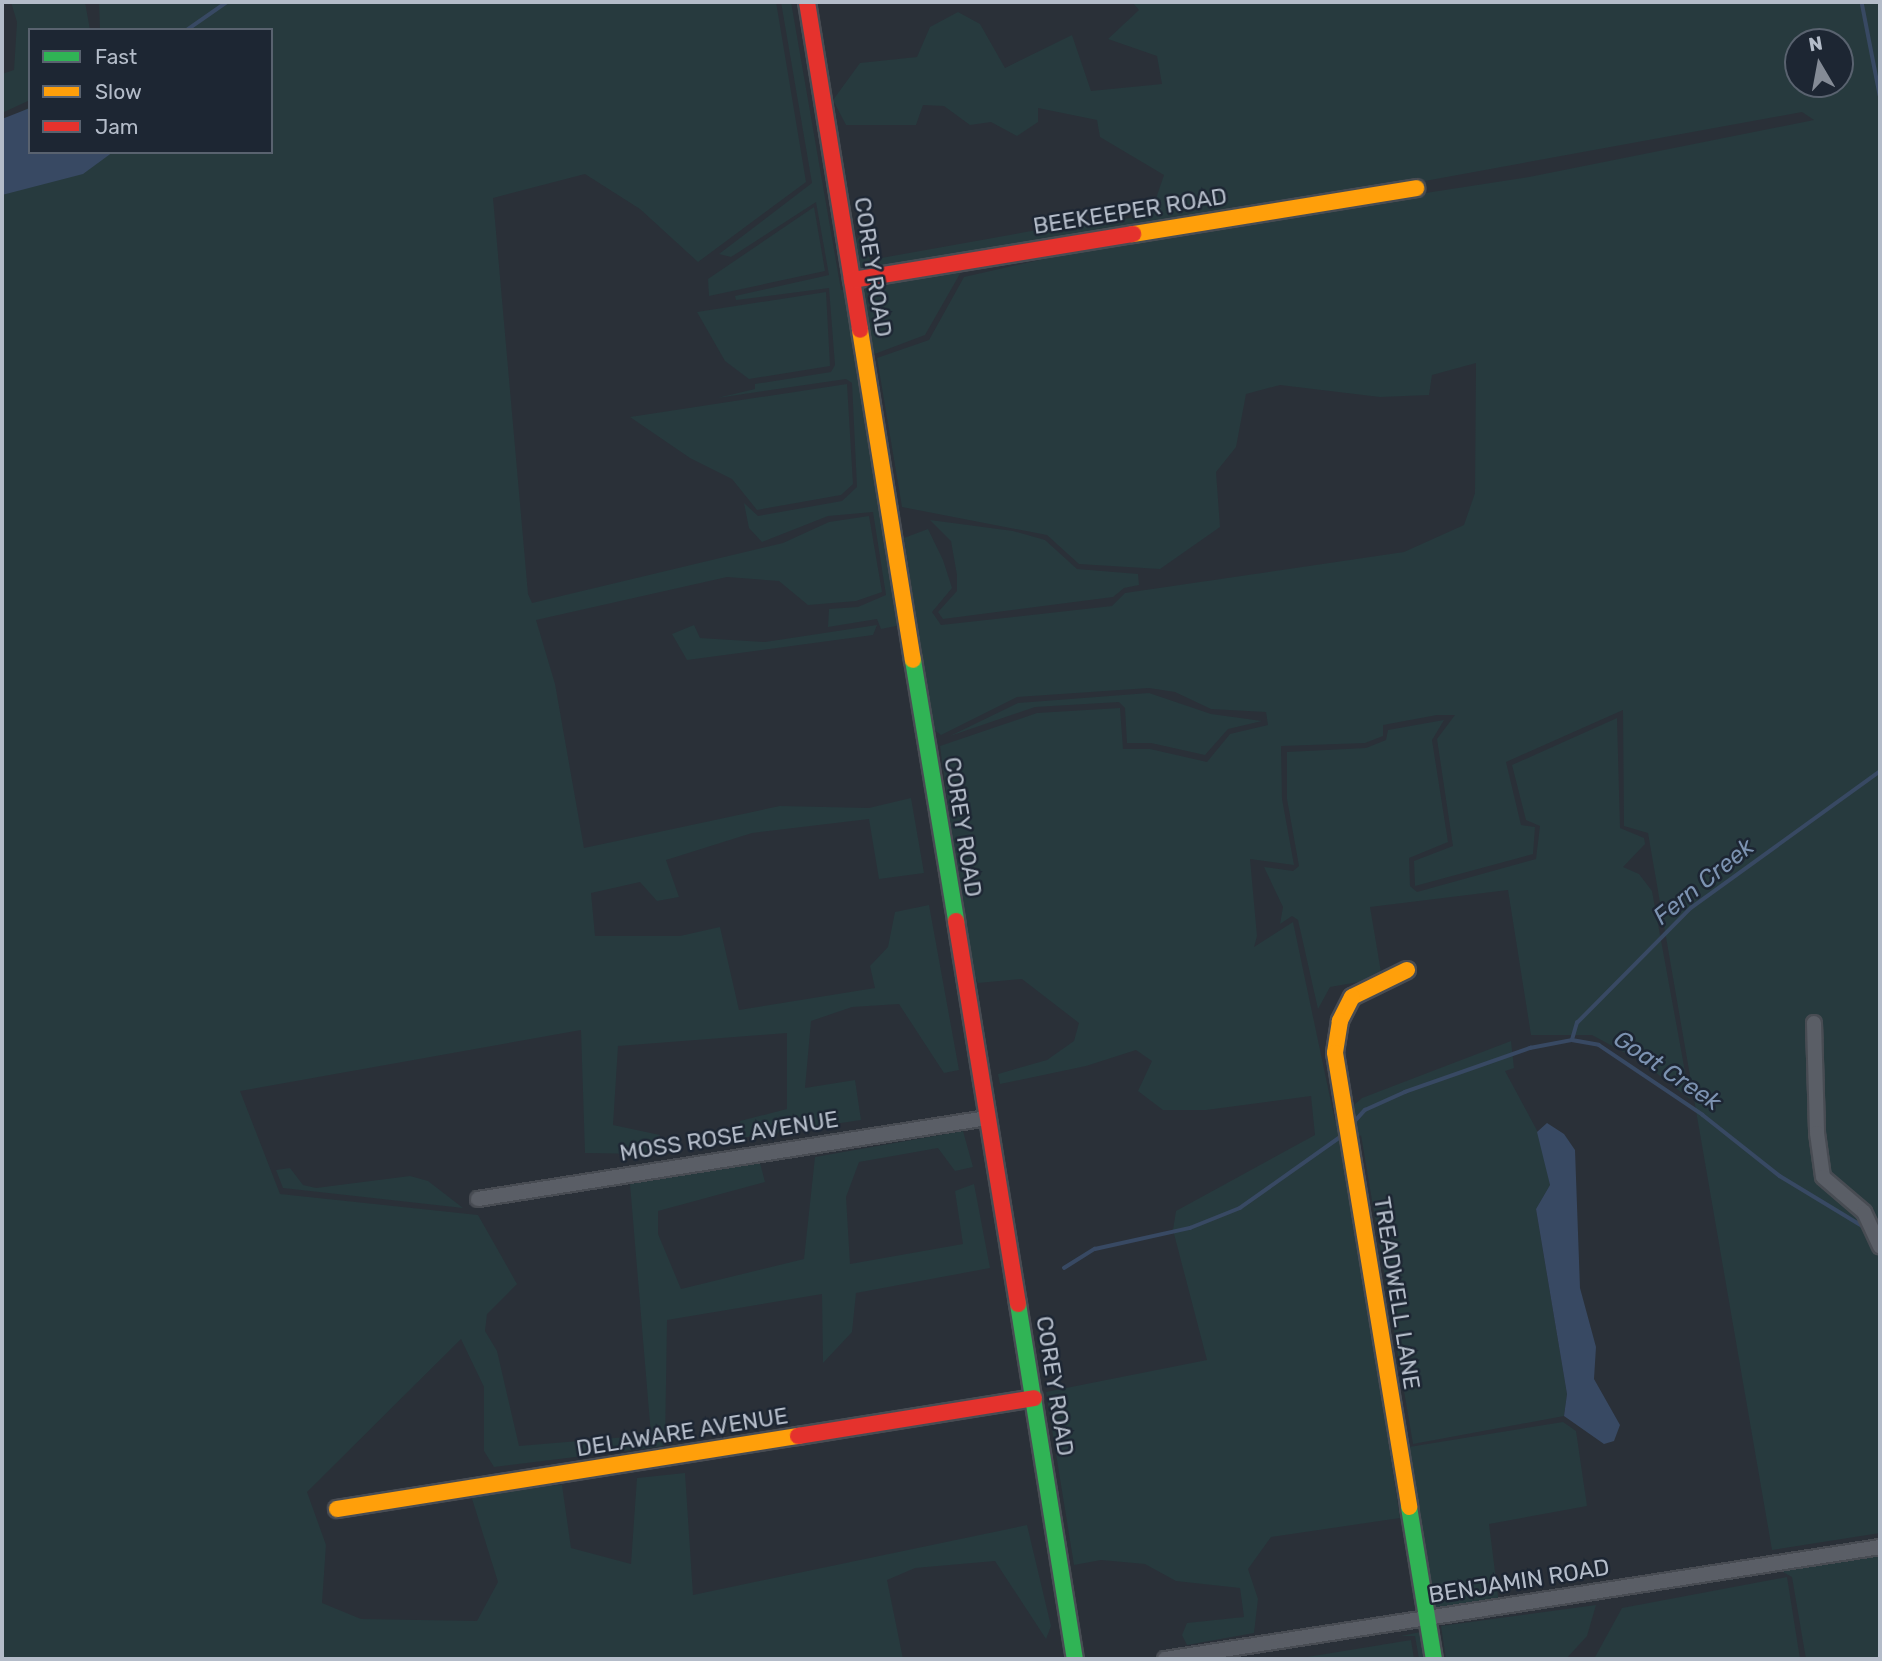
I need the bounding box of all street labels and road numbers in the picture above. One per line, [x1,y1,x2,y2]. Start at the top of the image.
street label: BEEKEEPER ROAD [1031,182,1229,240]
street label: COREY ROAD [848,195,898,339]
street label: COREY ROAD [938,755,988,899]
street label: MOSS ROSE AVENUE [617,1105,841,1167]
street label: TREADWELL LANE [1368,1194,1426,1392]
street label: COREY ROAD [1030,1314,1080,1458]
street label: DELAWARE AVENUE [574,1402,790,1462]
street label: BENJAMIN ROAD [1427,1553,1611,1609]

